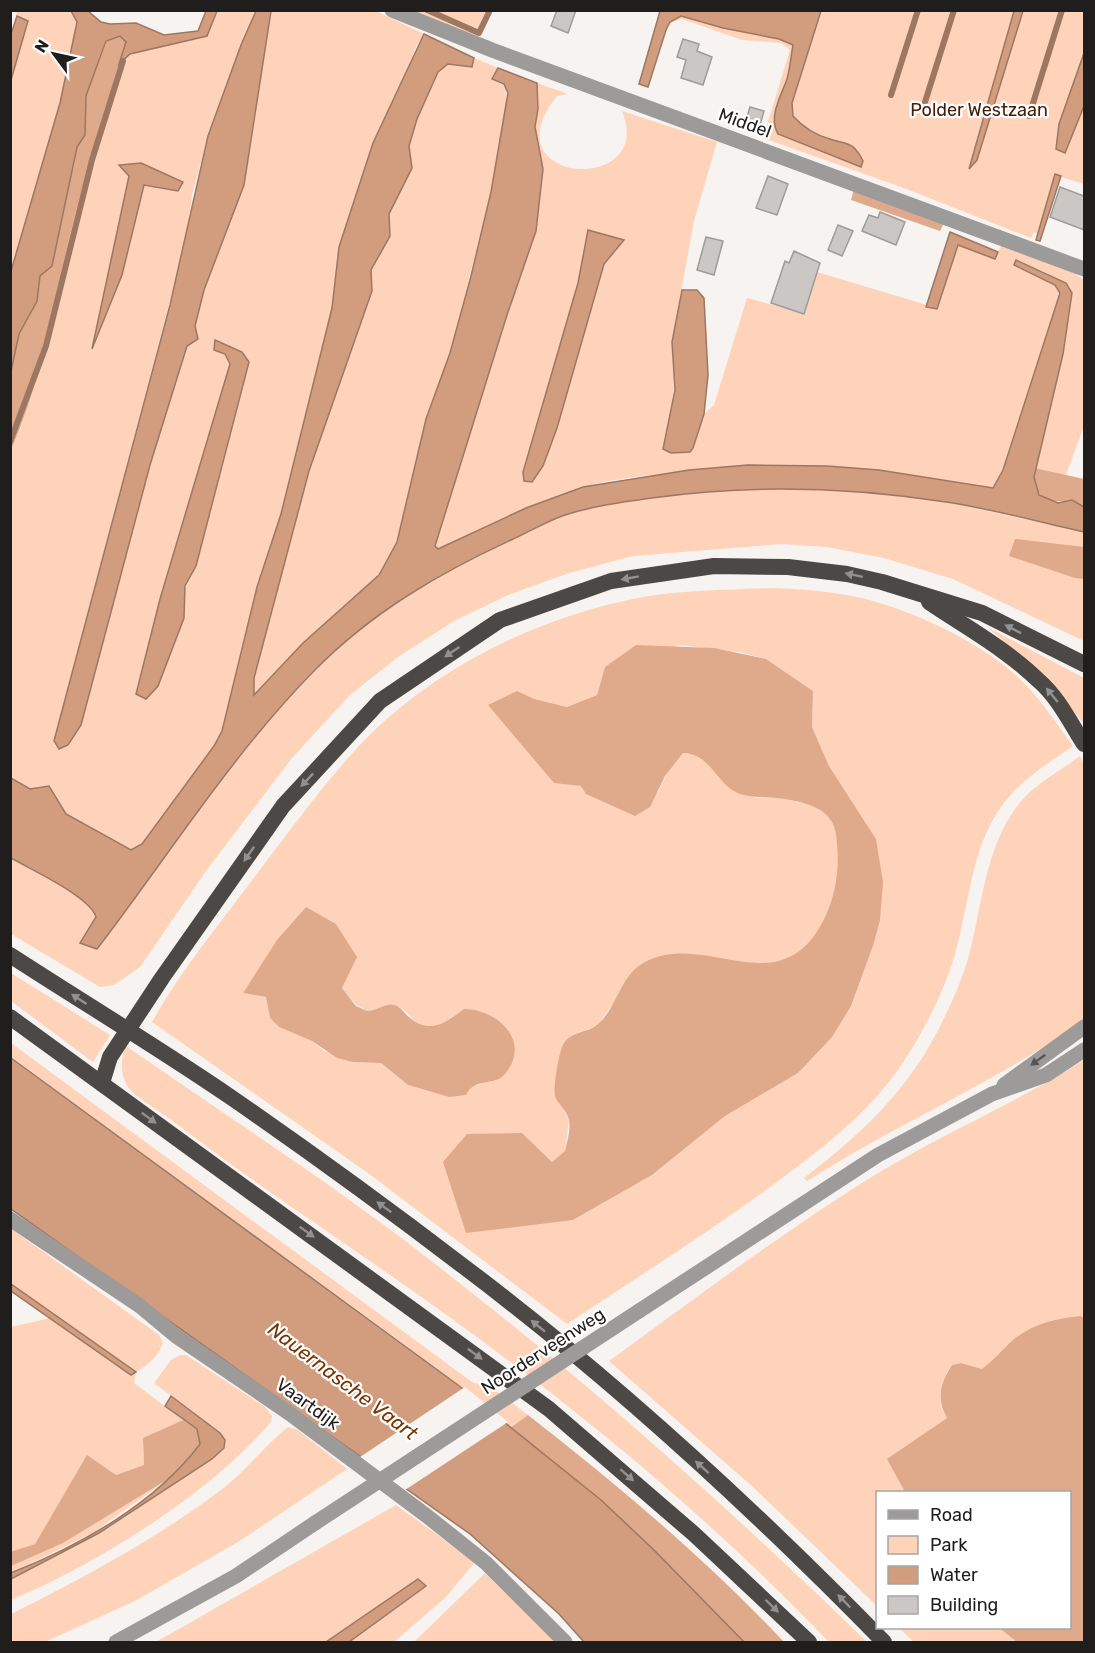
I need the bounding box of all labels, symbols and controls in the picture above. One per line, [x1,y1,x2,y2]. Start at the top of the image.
north arrow [24,24,84,84]
text: N [31,36,53,56]
park label: Polder Westzaan [910,99,1048,121]
street label: Middel [716,103,774,143]
one-way arrow [844,570,863,579]
one-way arrow [621,573,640,582]
one-way arrow [1005,624,1022,633]
one-way arrow [444,647,460,658]
one-way arrow [1045,687,1058,703]
one-way arrow [300,773,314,787]
one-way arrow [243,845,255,861]
one-way arrow [71,994,87,1005]
one-way arrow [1030,1054,1046,1066]
one-way arrow [141,1111,156,1123]
one-way arrow [376,1201,392,1213]
one-way arrow [298,1226,314,1238]
street label: Noorderveenweg [477,1303,609,1399]
water label: Nauernasche Vaart [263,1317,423,1445]
one-way arrow [531,1320,546,1332]
one-way arrow [467,1348,482,1360]
street label: Vaartdijk [272,1374,345,1435]
one-way arrow [695,1461,710,1474]
one-way arrow [619,1469,635,1482]
legend [876,1491,1071,1629]
text: Road [930,1504,973,1526]
text: Park [930,1534,968,1556]
text: Water [930,1564,978,1586]
one-way arrow [837,1594,851,1608]
text: Building [930,1594,998,1616]
one-way arrow [765,1599,780,1613]

